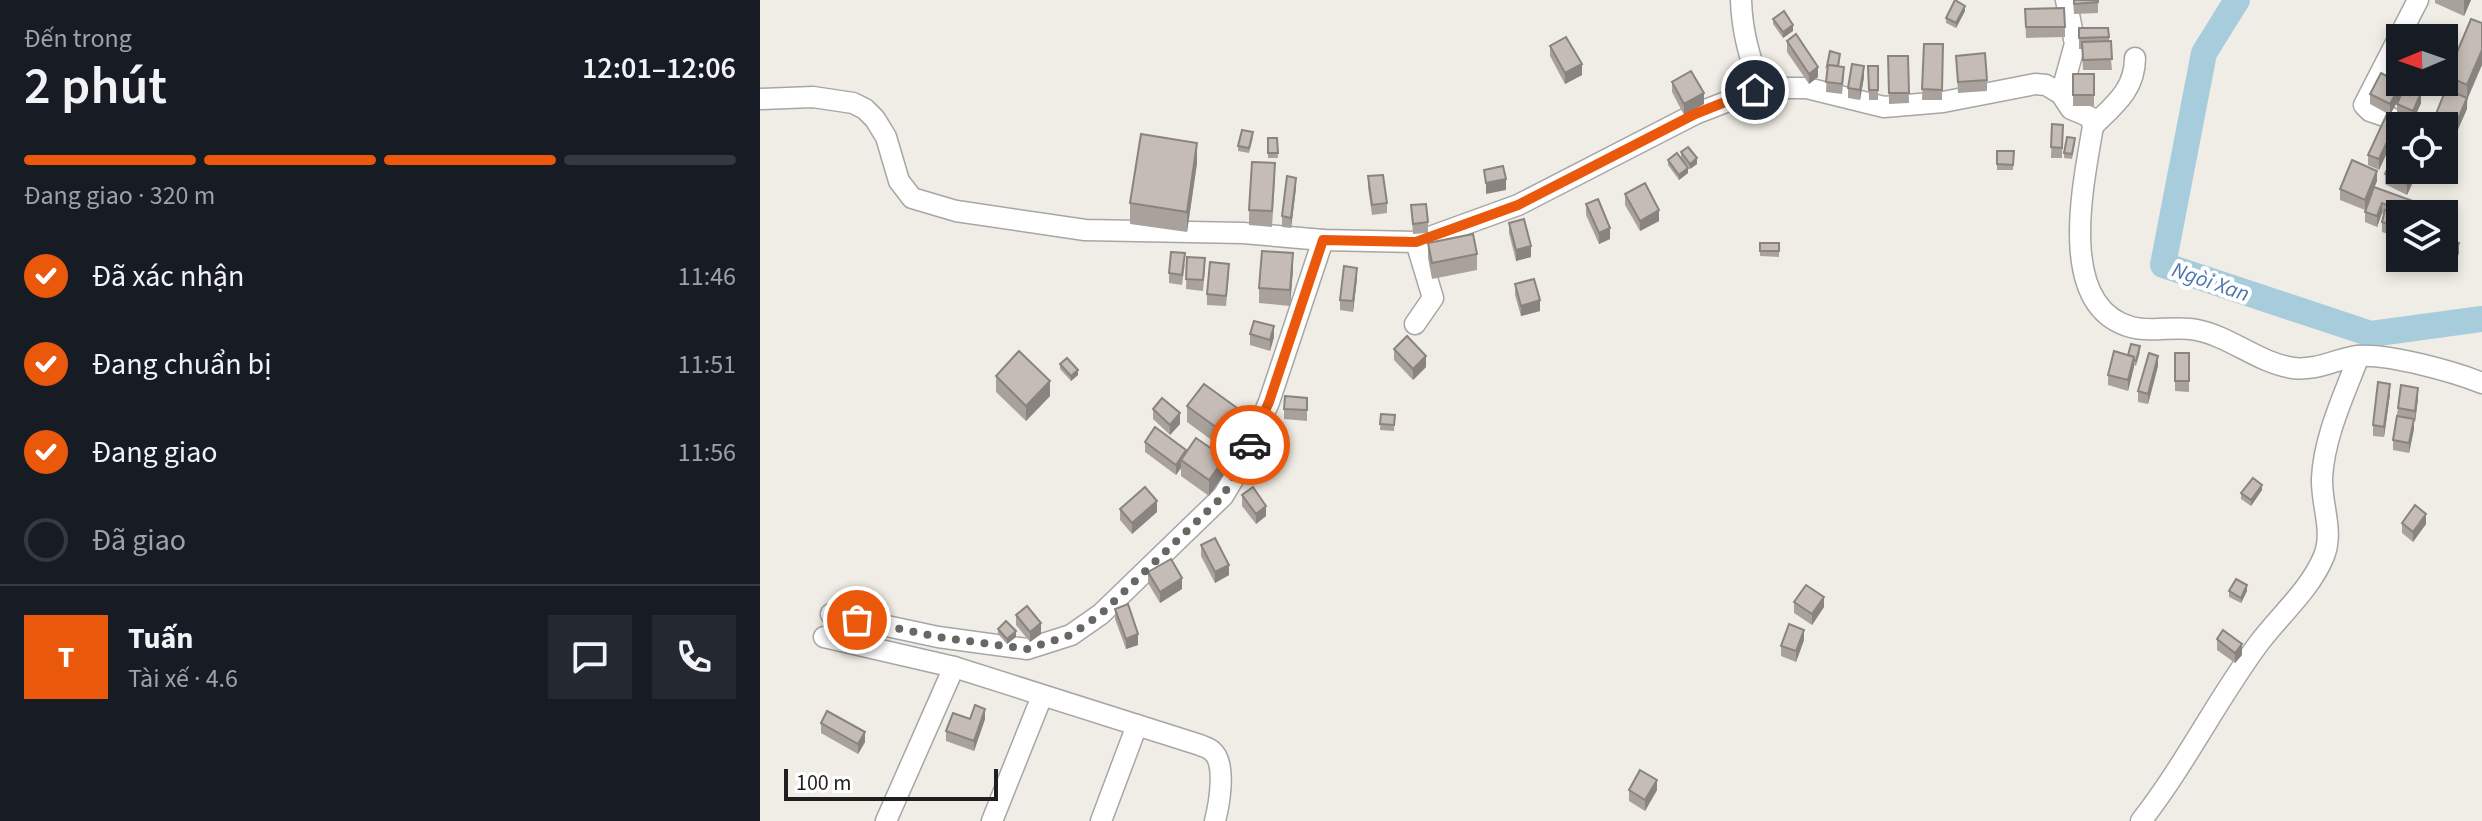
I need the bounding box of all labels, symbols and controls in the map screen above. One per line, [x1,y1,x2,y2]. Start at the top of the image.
text: Đến trong [24,20,132,57]
north arrow [2386,24,2458,96]
map controls [2386,24,2458,272]
text: 12:01–12:06 [582,47,736,90]
text: 2 phút [24,50,167,124]
pin [1721,56,1789,124]
icon: home [1733,68,1777,112]
button: locate [2386,112,2458,184]
text: Đang giao · 320 m [24,177,215,214]
button: layers [2386,200,2458,272]
icon: check [24,254,68,298]
water label: Ngòi Xan [2168,254,2254,310]
text: Đã xác nhận [92,255,244,298]
text: 11:46 [678,258,736,295]
icon: check [24,342,68,386]
text: Đang chuẩn bị [92,343,272,386]
text: 11:51 [678,346,736,383]
courier [1210,405,1290,485]
icon: car [1228,423,1272,467]
icon: check [24,430,68,474]
text: Đang giao [92,431,218,474]
text: 11:56 [678,434,736,471]
text: Đã giao [92,519,186,562]
pin [823,586,891,654]
icon: bag [835,598,879,642]
button: chat [548,615,632,699]
button: phone [652,615,736,699]
text: Tuấn [128,617,193,660]
text: T [58,636,74,679]
text: Tài xế · 4.6 [128,660,238,697]
scale bar [784,765,998,801]
text: 100 m [796,767,851,799]

